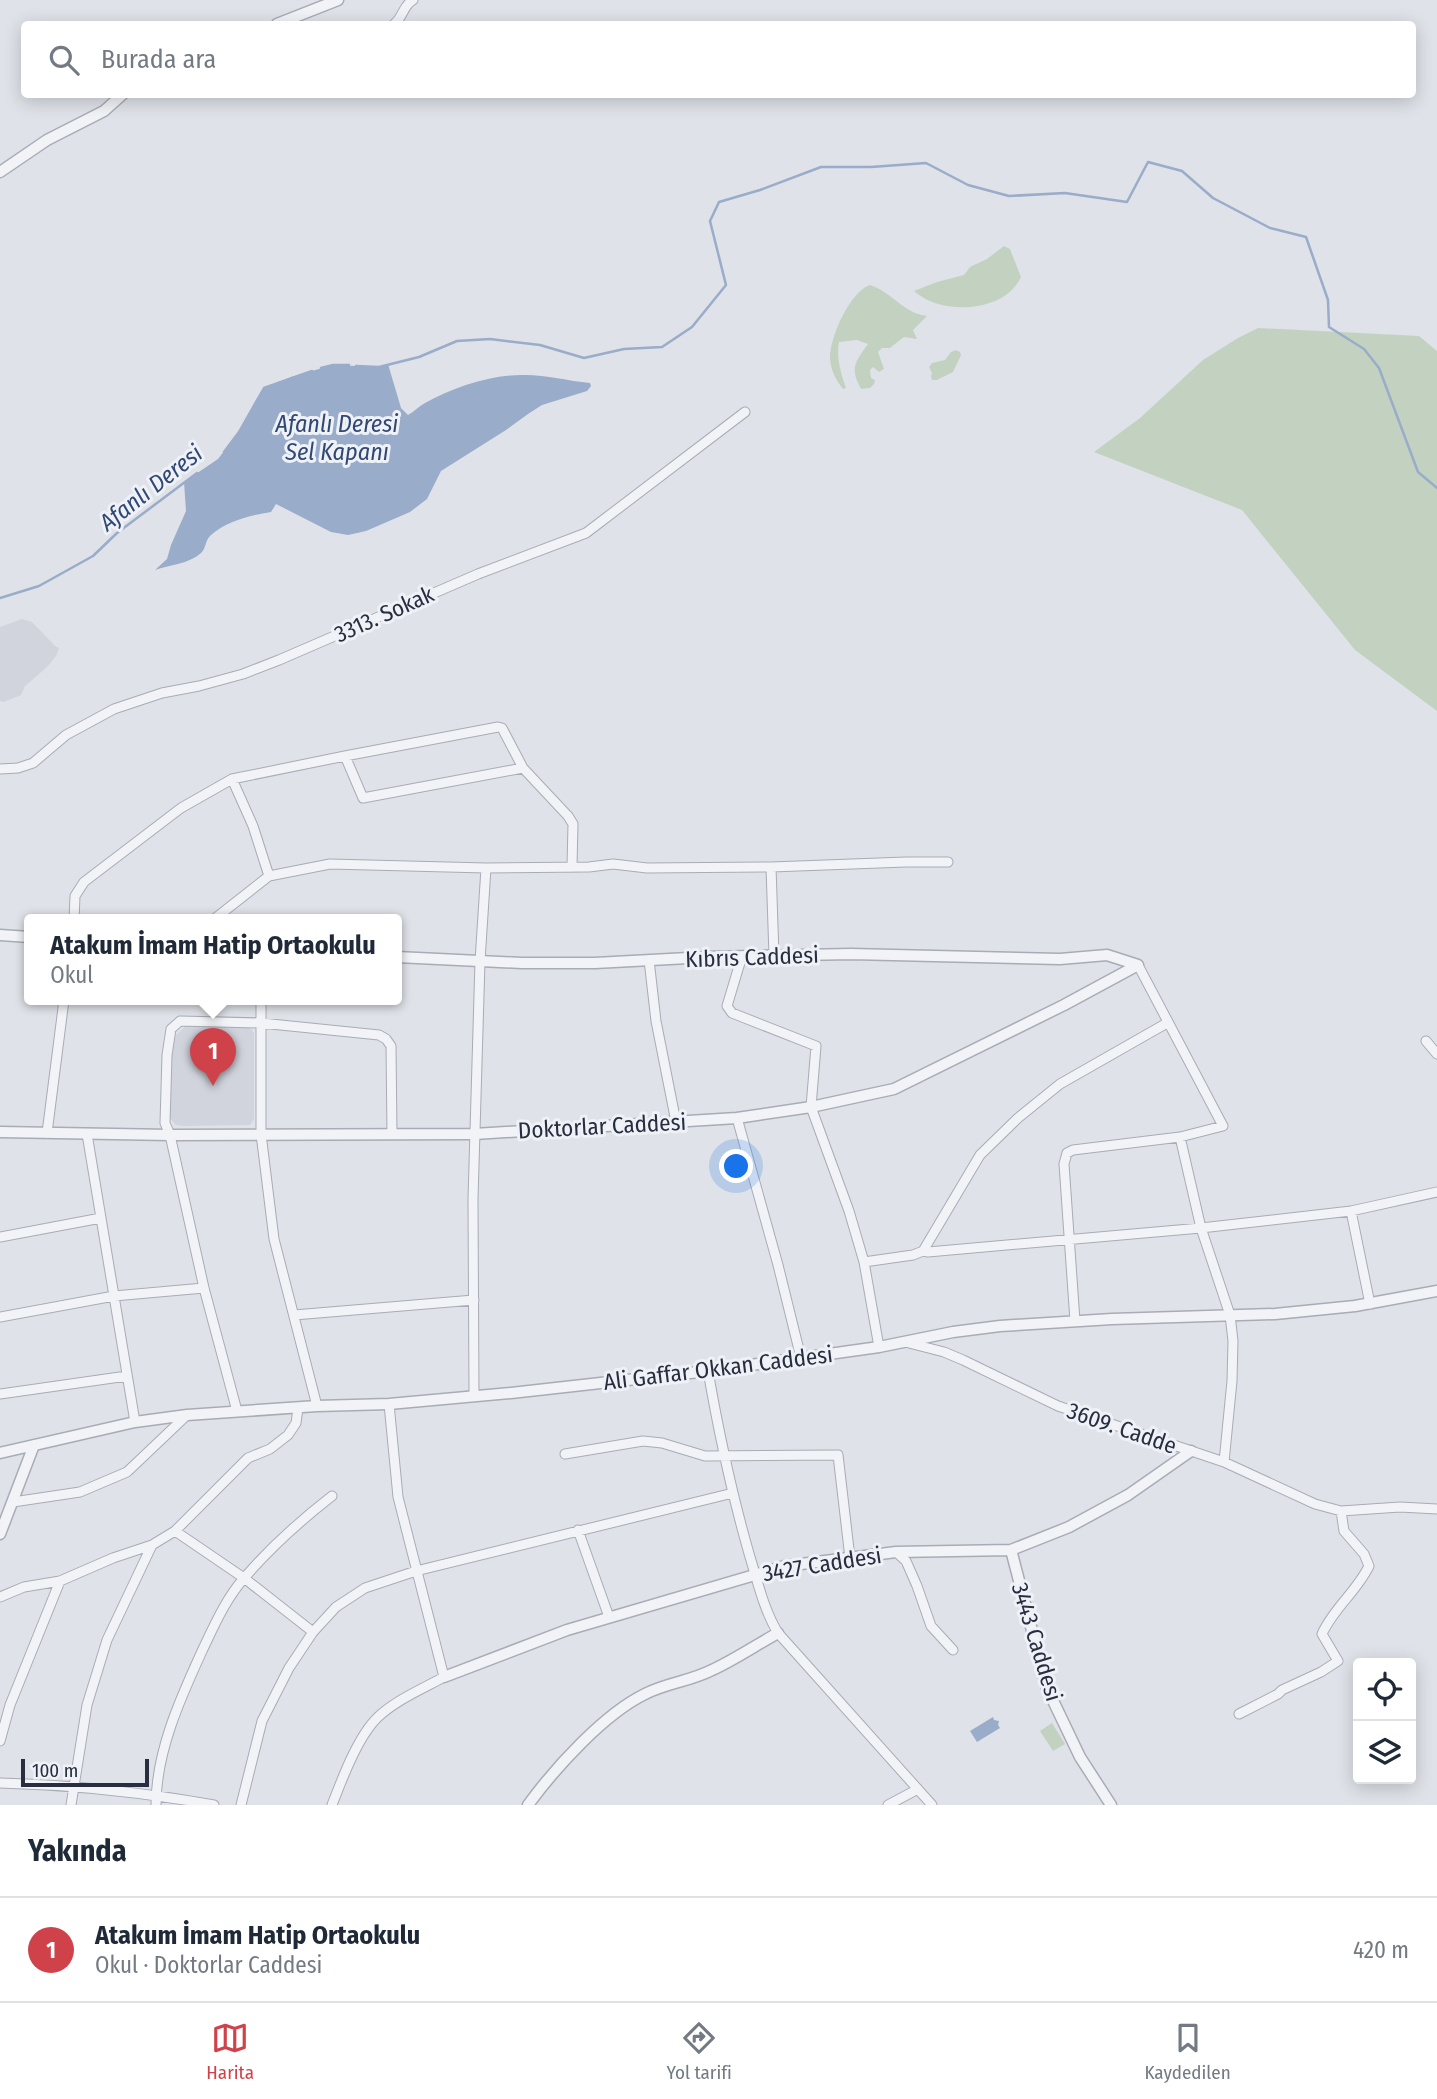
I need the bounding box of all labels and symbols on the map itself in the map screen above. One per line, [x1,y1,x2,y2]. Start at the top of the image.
water label: Afanlı Deresi Sel Kapanı [275,410,398,466]
water label: Afanlı Deresi [93,439,208,537]
street label: 3313. Sokak [330,580,438,648]
street label: Kıbrıs Caddesi [685,941,819,973]
pin: 1 [190,1028,236,1086]
street label: Doktorlar Caddesi [517,1108,687,1144]
your location [719,1149,753,1183]
street label: Ali Gaffar Okkan Caddesi [602,1340,834,1396]
street label: 3609. Cadde [1064,1396,1180,1460]
street label: 3427 Caddesi [760,1541,884,1587]
street label: 3443 Caddesi [1006,1579,1068,1705]
scale bar [21,1756,149,1788]

